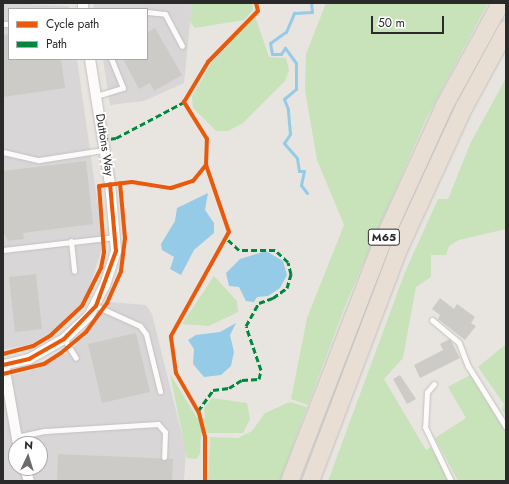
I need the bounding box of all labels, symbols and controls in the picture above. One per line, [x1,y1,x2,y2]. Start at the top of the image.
legend [8,8,148,60]
scale bar [373,8,446,34]
text: 50 m [378,14,405,32]
text: Cycle path [46,15,99,33]
text: Path [46,35,67,53]
street label: Duttons Way [92,113,116,177]
road number: M65 [367,228,401,246]
north arrow [8,436,48,476]
text: N [24,437,34,453]

